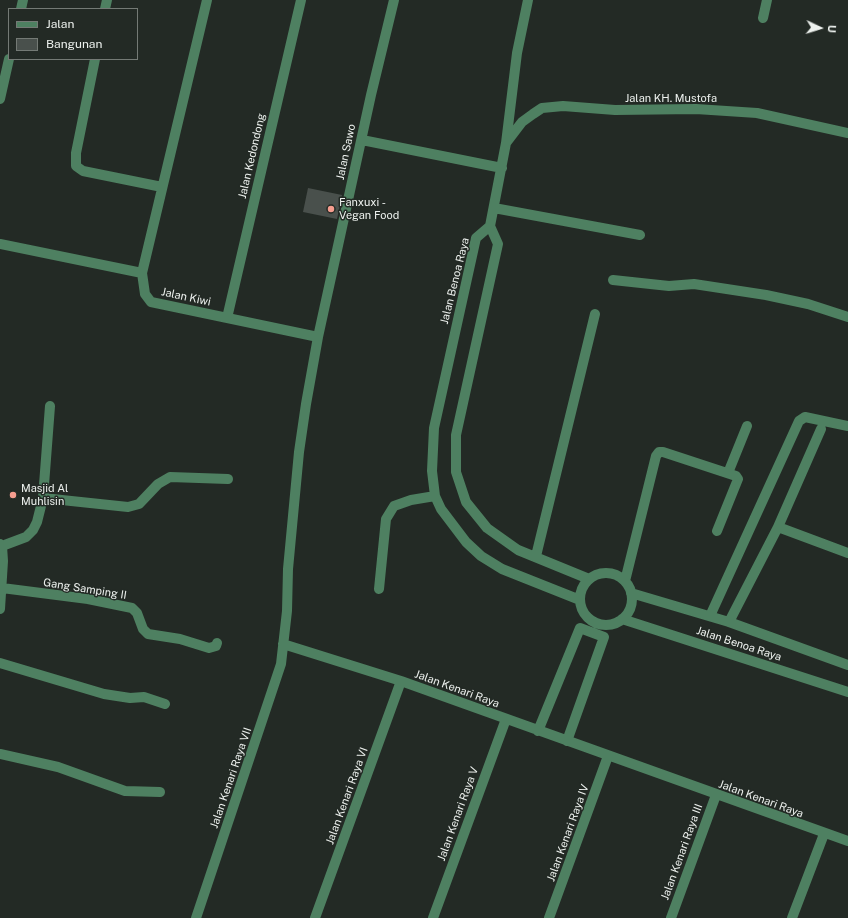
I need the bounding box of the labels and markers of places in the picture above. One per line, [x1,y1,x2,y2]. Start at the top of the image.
place label: Fanxuxi - Vegan Food [339,196,399,222]
marker: Fanxuxi - Vegan Food [326,204,336,214]
place label: Masjid Al Muhlisin [21,482,68,508]
marker: Masjid Al Muhlisin [8,490,18,500]

